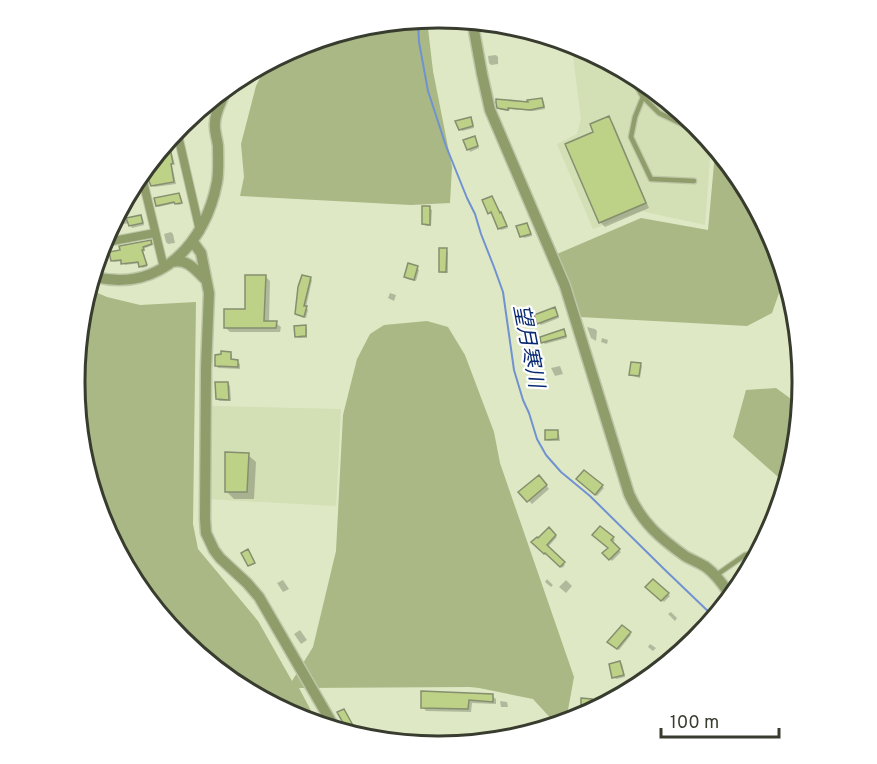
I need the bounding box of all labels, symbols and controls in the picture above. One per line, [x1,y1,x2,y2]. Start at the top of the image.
water label: 望月寒川 [506,302,549,392]
scale bar [661,701,780,739]
text: 100 m [670,712,719,735]

